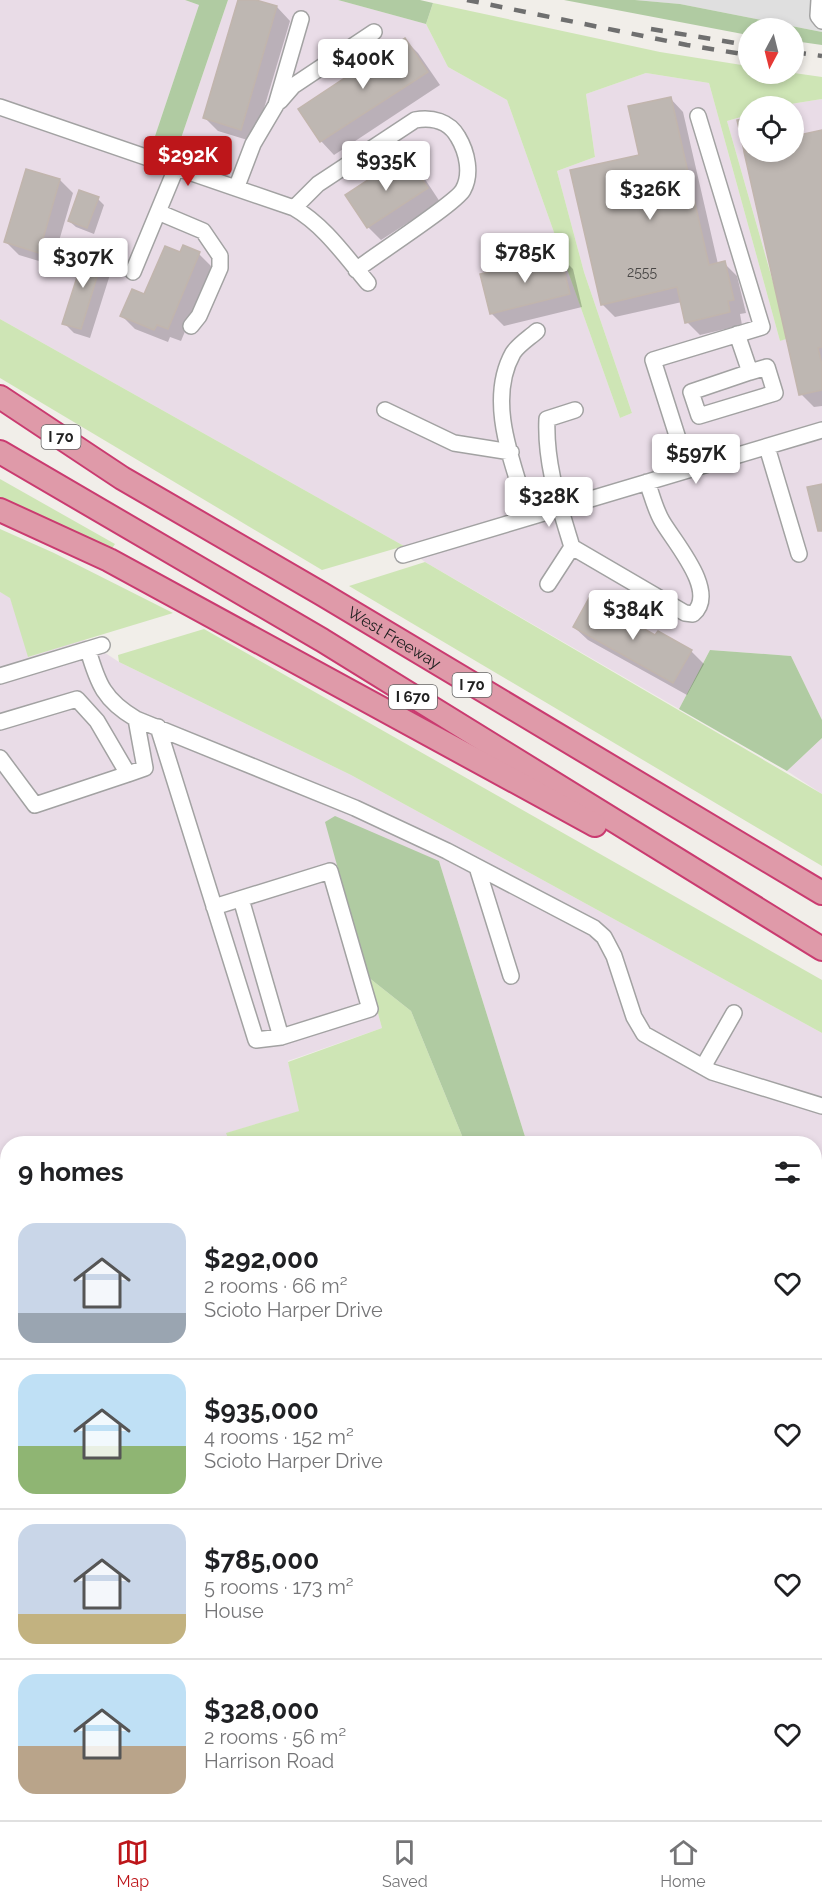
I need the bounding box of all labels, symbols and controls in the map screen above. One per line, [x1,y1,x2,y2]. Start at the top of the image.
north arrow [738,18,804,84]
map controls [738,18,804,162]
pin: $400K [321,39,405,90]
text: $400K [332,46,394,70]
button: locate [738,96,804,162]
pin: $292K [146,136,230,187]
pin: $935K [344,141,428,192]
text: $292K [158,143,218,167]
text: $935K [356,148,416,172]
pin: $326K [608,170,692,221]
text: $326K [620,177,680,201]
pin: $785K [483,233,567,284]
pin: $307K [41,238,125,289]
text: $785K [495,240,555,264]
text: $307K [53,245,113,269]
house number: 2555 [627,264,657,280]
road number: I 70 [42,425,80,449]
pin: $597K [654,434,738,485]
text: $597K [666,441,726,465]
pin: $328K [507,477,591,528]
text: $328K [519,484,579,508]
pin: $384K [591,590,675,641]
text: $384K [603,597,663,621]
street label: West Freeway [344,602,445,673]
road number: I 70 [452,673,492,697]
road number: I 670 [389,685,437,709]
icon: filters [771,1156,804,1189]
text: 9 homes [18,1157,124,1187]
text: $292,000 [204,1244,319,1274]
icon: home [66,1247,138,1319]
icon: heart [771,1267,804,1300]
text: 2 rooms · 66 m² [204,1274,347,1298]
text: Scioto Harper Drive [204,1298,383,1322]
text: $935,000 [204,1395,319,1425]
icon: home [66,1398,138,1470]
icon: heart [771,1418,804,1451]
text: 4 rooms · 152 m² [204,1425,354,1449]
text: Scioto Harper Drive [204,1449,383,1473]
text: $785,000 [204,1545,319,1575]
icon: home [66,1548,138,1620]
icon: heart [771,1568,804,1601]
text: 5 rooms · 173 m² [204,1575,354,1599]
text: House [204,1599,264,1623]
text: $328,000 [204,1695,319,1725]
icon: home [66,1698,138,1770]
icon: heart [771,1718,804,1751]
text: 2 rooms · 56 m² [204,1725,346,1749]
text: Harrison Road [204,1749,334,1773]
tab: Map [116,1836,149,1891]
tab: Saved [382,1836,428,1891]
tab: Home [660,1836,706,1891]

